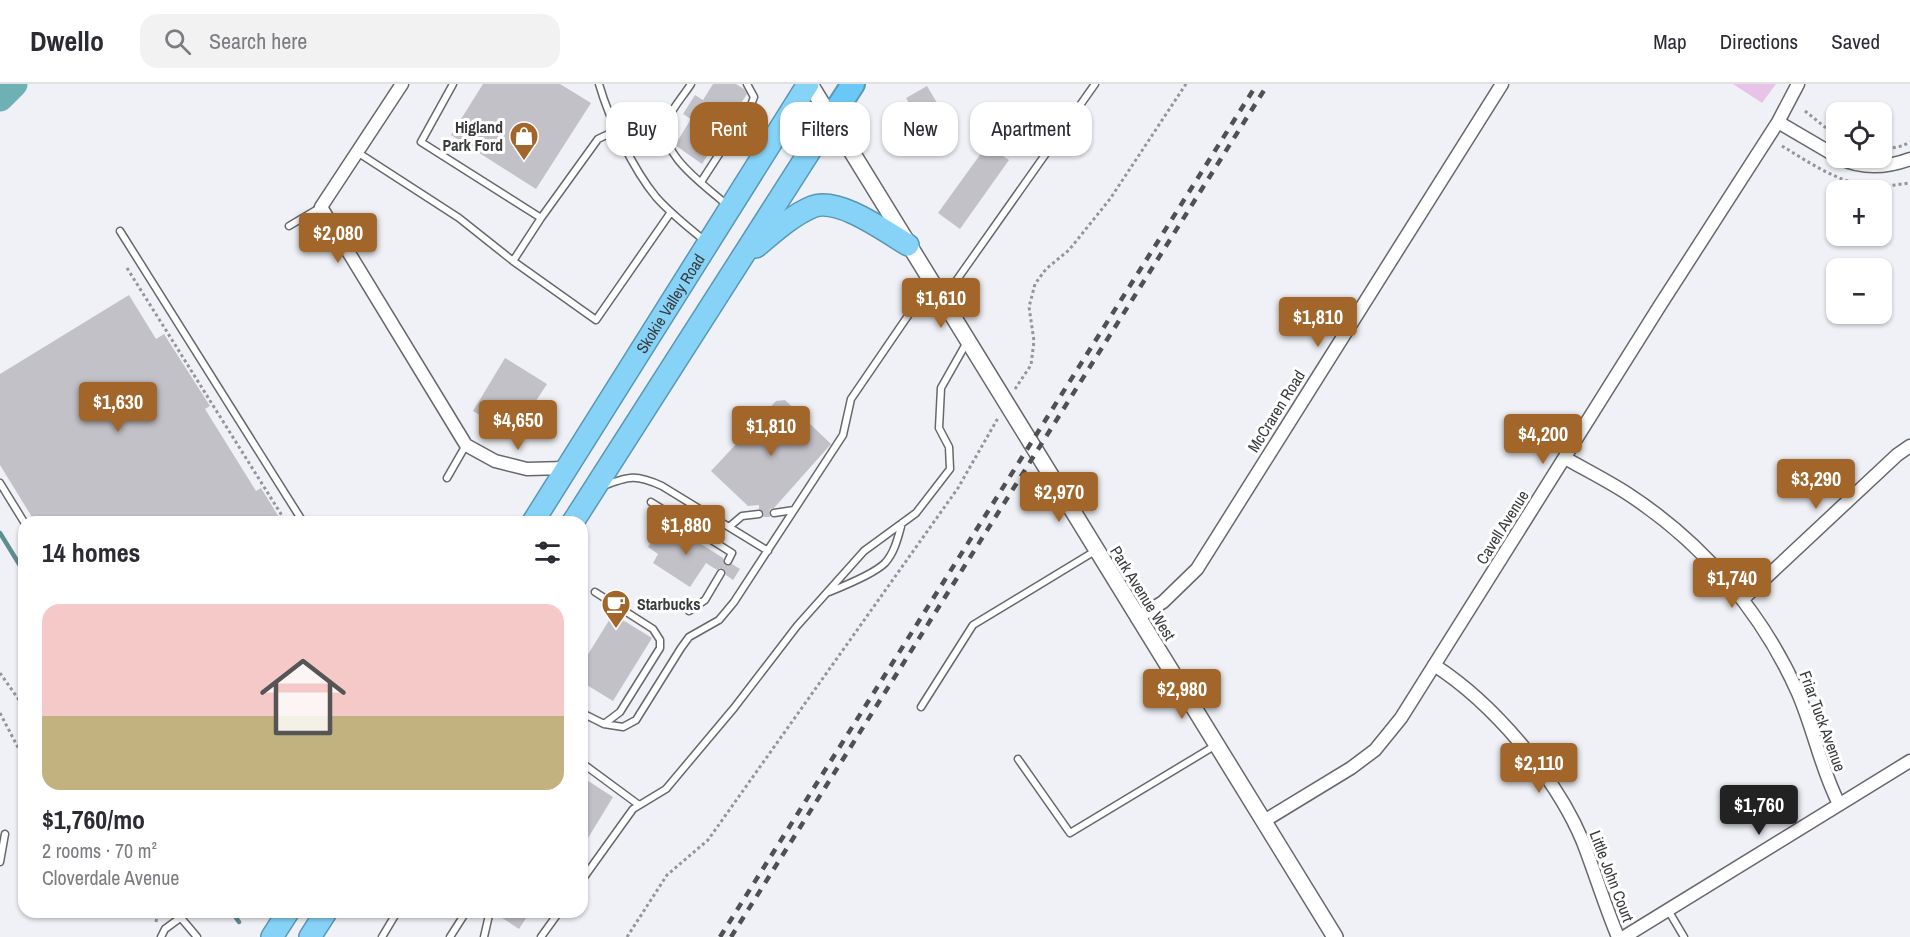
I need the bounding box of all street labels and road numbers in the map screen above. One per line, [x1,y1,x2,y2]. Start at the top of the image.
street label: Skokie Valley Road [631,250,710,357]
street label: McCraren Road [1242,366,1310,456]
street label: Cavell Avenue [1471,486,1533,568]
street label: Park Avenue West [1105,542,1181,645]
street label: Friar Tuck Avenue [1795,668,1851,774]
street label: Little John Court [1584,827,1640,925]

